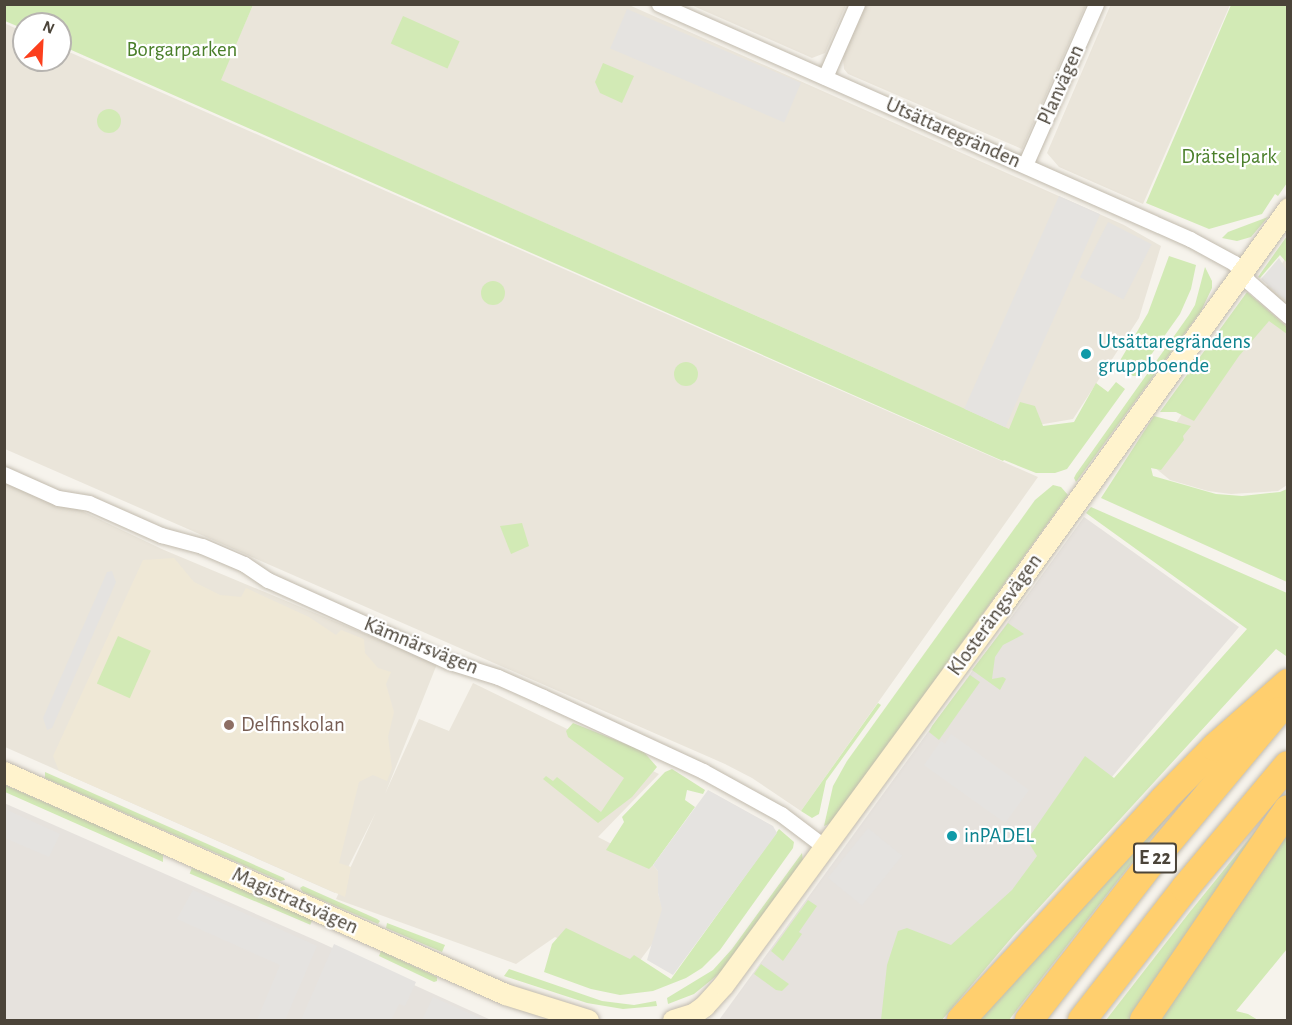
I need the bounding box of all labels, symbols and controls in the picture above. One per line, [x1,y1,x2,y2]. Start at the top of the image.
north arrow [12,12,72,72]
text: N [40,18,57,37]
park label: Borgarparken [127,37,237,63]
street label: Planvägen [1032,41,1090,129]
street label: Utsättaregränden [882,92,1024,174]
park label: Drätselpark [1181,144,1277,170]
place label: Utsättaregrändens gruppboende [1098,329,1251,379]
marker: Utsättaregrändens gruppboende [1079,347,1093,361]
street label: Klosterängsvägen [942,549,1048,681]
street label: Kämnärsvägen [360,612,482,680]
place label: Delfinskolan [241,712,345,738]
marker: Delfinskolan [222,718,236,732]
place label: inPADEL [964,823,1034,849]
marker: inPADEL [945,829,959,843]
road number: E 22 [1132,841,1178,875]
street label: Magistratsvägen [228,862,362,940]

